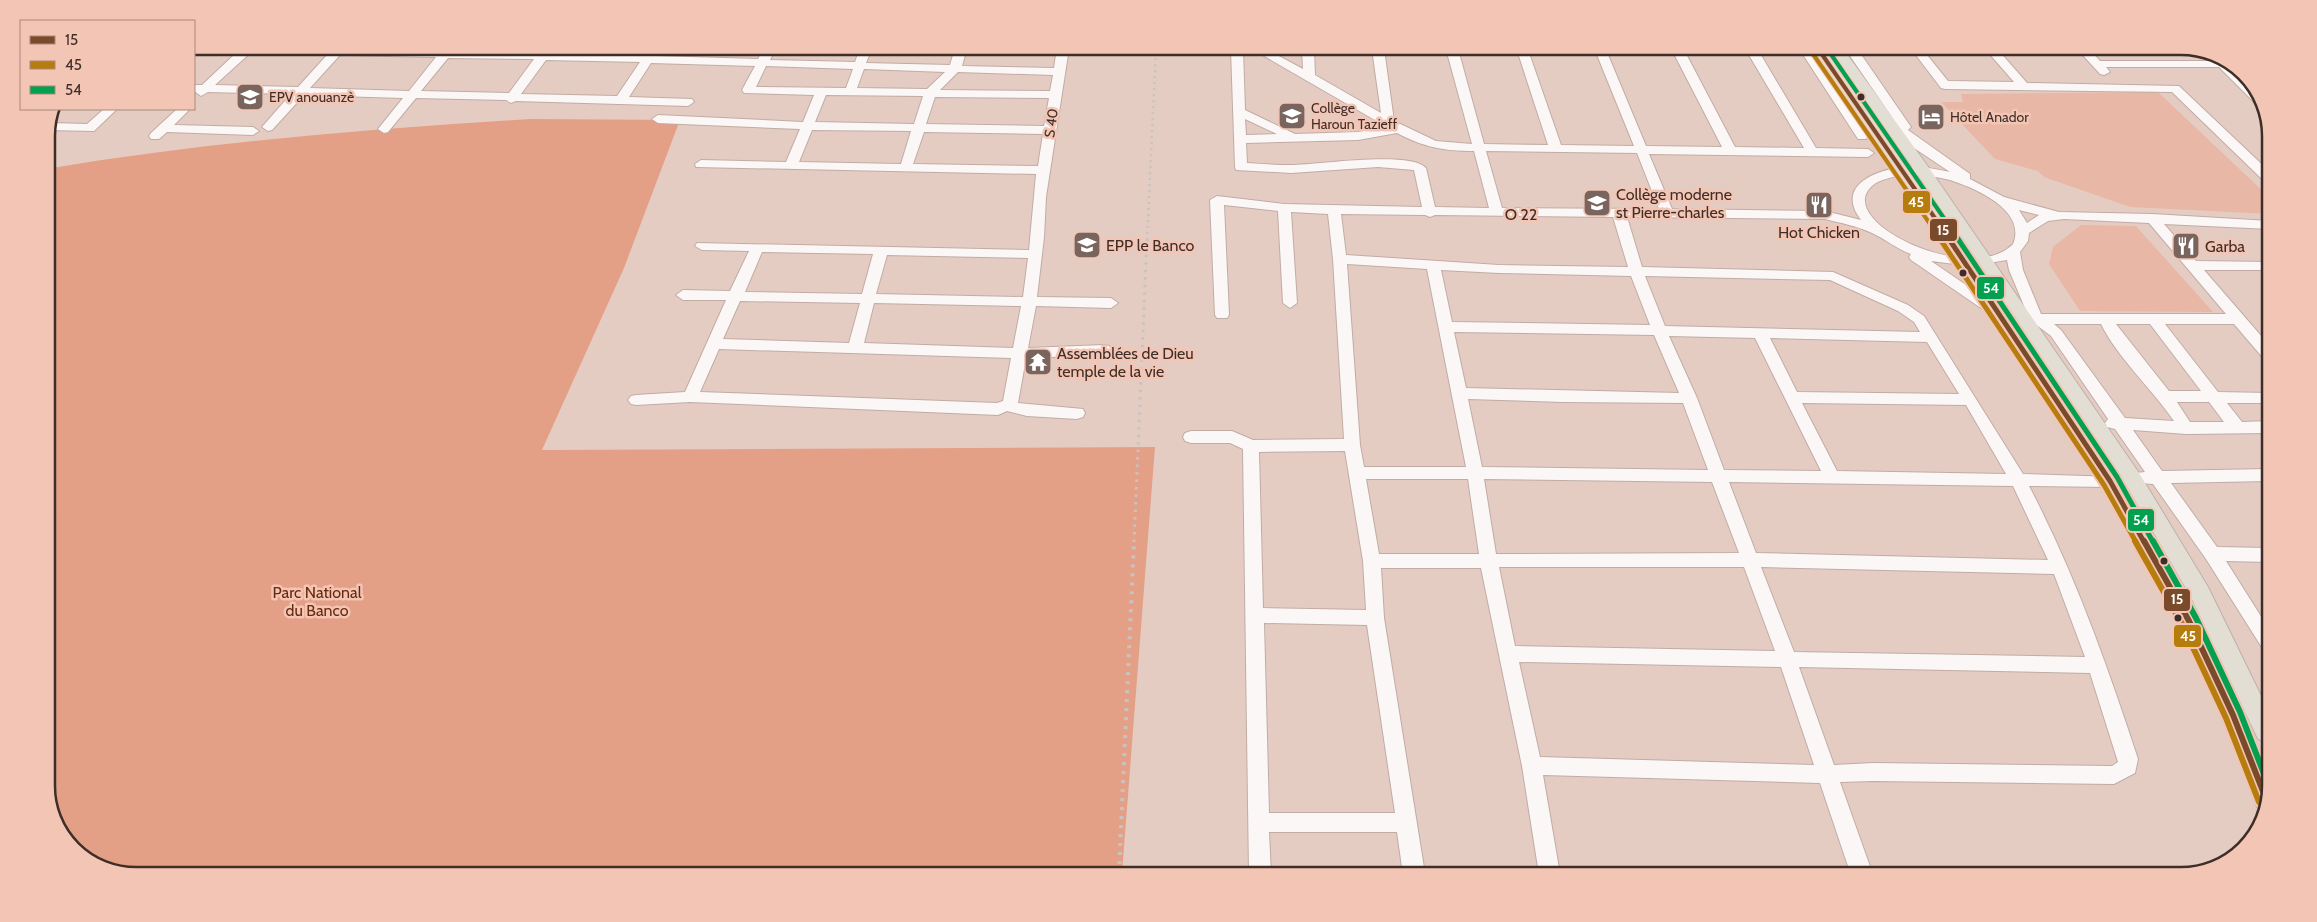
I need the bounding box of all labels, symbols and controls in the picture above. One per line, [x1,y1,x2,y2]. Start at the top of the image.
legend [20,20,195,110]
text: 15 [65,31,78,49]
text: 45 [65,56,82,74]
text: 54 [65,81,82,99]
school or university icon: EPV anouanzè [235,82,265,112]
place label: EPV anouanzè [269,88,354,106]
unlabelled marker [1856,92,1866,102]
place label: Collège Haroun Tazieff [1311,99,1397,133]
school or university icon: Collège Haroun Tazieff [1277,101,1307,131]
hotel icon: Hôtel Anador [1916,102,1946,132]
street label: S 40 [1040,107,1062,139]
place label: Hôtel Anador [1950,108,2029,126]
place label: Collège moderne st Pierre-charles [1616,185,1732,222]
school or university icon: Collège moderne st Pierre-charles [1582,188,1612,218]
restaurant icon: Hot Chicken [1804,190,1834,220]
line badge: 45 [1902,190,1931,214]
text: 45 [1908,193,1924,211]
street label: O 22 [1505,205,1537,224]
line badge: 15 [1929,218,1958,242]
text: 15 [1937,221,1949,239]
place label: Hot Chicken [1778,223,1860,242]
school or university icon: EPP le Banco [1072,230,1102,260]
restaurant icon: Garba [2171,231,2201,261]
place label: EPP le Banco [1106,236,1195,255]
place label: Garba [2205,237,2245,256]
unlabelled marker [1958,268,1968,278]
line badge: 54 [1976,276,2005,300]
text: 54 [1983,279,1999,297]
place label: Assemblées de Dieu temple de la vie [1057,344,1194,381]
temple icon: Assemblées de Dieu temple de la vie [1023,347,1053,377]
line badge: 54 [2127,508,2155,532]
text: 54 [2133,511,2149,529]
unlabelled marker [2159,556,2169,566]
park label: Parc National du Banco [273,583,362,620]
line badge: 15 [2163,588,2191,612]
text: 15 [2171,590,2183,608]
unlabelled marker [2173,613,2183,623]
line badge: 45 [2173,624,2202,648]
text: 45 [2180,627,2196,645]

